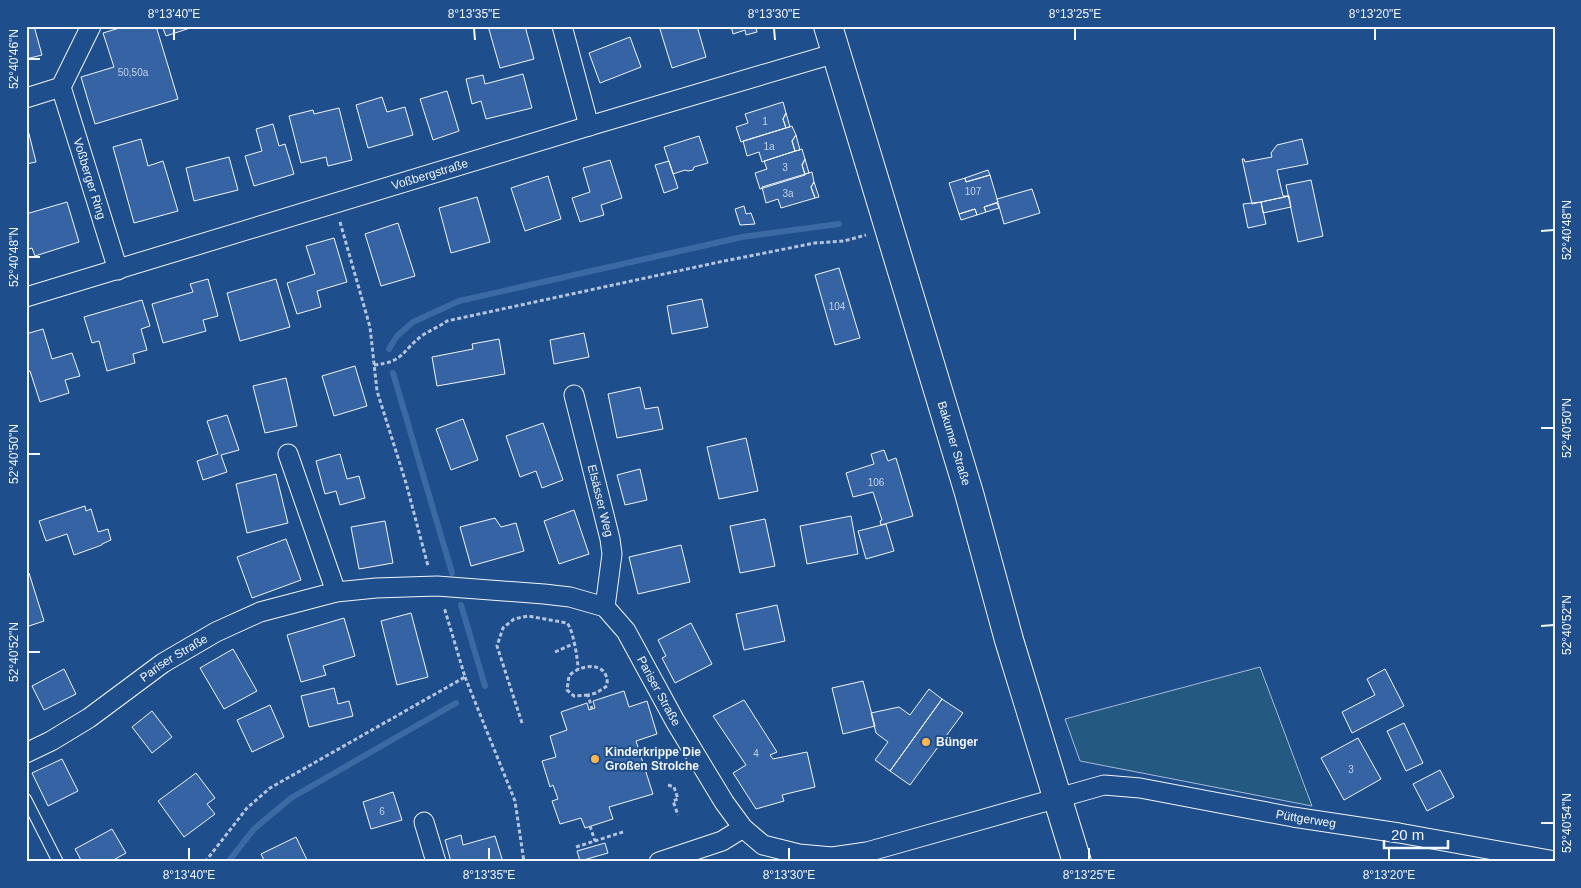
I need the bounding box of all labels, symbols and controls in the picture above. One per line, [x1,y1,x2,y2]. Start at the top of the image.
text: 8°13'40"E [148,7,200,21]
text: 8°13'35"E [448,7,500,21]
text: 8°13'30"E [748,7,800,21]
text: 8°13'25"E [1049,7,1101,21]
text: 8°13'20"E [1349,7,1401,21]
text: 52°40'46"N [7,29,21,89]
house number: 50,50a [118,67,149,78]
house number: 1 [762,116,768,127]
street label: Voßberger Ring [70,136,109,221]
house number: 1a [763,141,775,152]
street label: Voßbergstraße [390,156,470,193]
house number: 3 [782,162,788,173]
house number: 107 [965,186,982,197]
house number: 3a [782,188,794,199]
text: 52°40'48"N [1560,200,1574,260]
text: 52°40'48"N [7,227,21,287]
house number: 104 [829,301,846,312]
text: 52°40'50"N [1560,398,1574,458]
street label: Bakumer Straße [935,399,973,488]
text: 52°40'50"N [7,424,21,484]
street label: Elsässer Weg [585,463,616,538]
house number: 106 [868,477,885,488]
text: 52°40'52"N [1560,595,1574,655]
text: 52°40'52"N [7,622,21,682]
street label: Pariser Straße [137,631,210,685]
street label: Pariser Straße [634,654,684,729]
place label: Bünger [936,735,978,749]
marker: Bünger [920,736,932,748]
place label: Kinderkrippe Die Großen Strolche [605,745,701,773]
house number: 4 [753,748,759,759]
marker: Kinderkrippe Die Großen Strolche [589,753,601,765]
house number: 3 [1348,764,1354,775]
text: 52°40'54"N [1560,793,1574,853]
house number: 6 [379,806,385,817]
street label: Püttgerweg [1275,807,1337,830]
scale bar [1384,818,1447,850]
text: 20 m [1391,826,1424,843]
text: 8°13'40"E [163,868,215,882]
text: 8°13'35"E [463,868,515,882]
text: 8°13'30"E [763,868,815,882]
text: 8°13'25"E [1063,868,1115,882]
text: 8°13'20"E [1363,868,1415,882]

